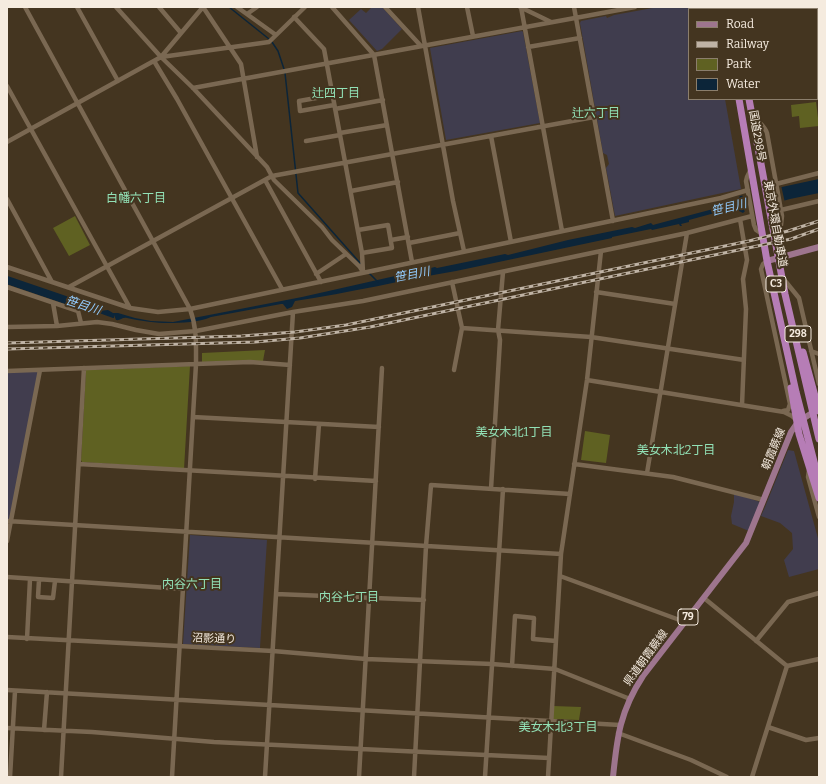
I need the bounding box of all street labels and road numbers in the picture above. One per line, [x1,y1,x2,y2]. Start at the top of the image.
street label: 国道298号 [746,109,768,163]
street label: 東京外環自動車道 [761,180,789,268]
road number: C3 [766,276,786,292]
road number: 298 [785,326,811,342]
street label: 朝霞蕨線 [760,426,788,472]
road number: 79 [678,609,698,625]
street label: 県道朝霞蕨線 [621,627,671,689]
street label: 沼影通り [192,632,236,646]

